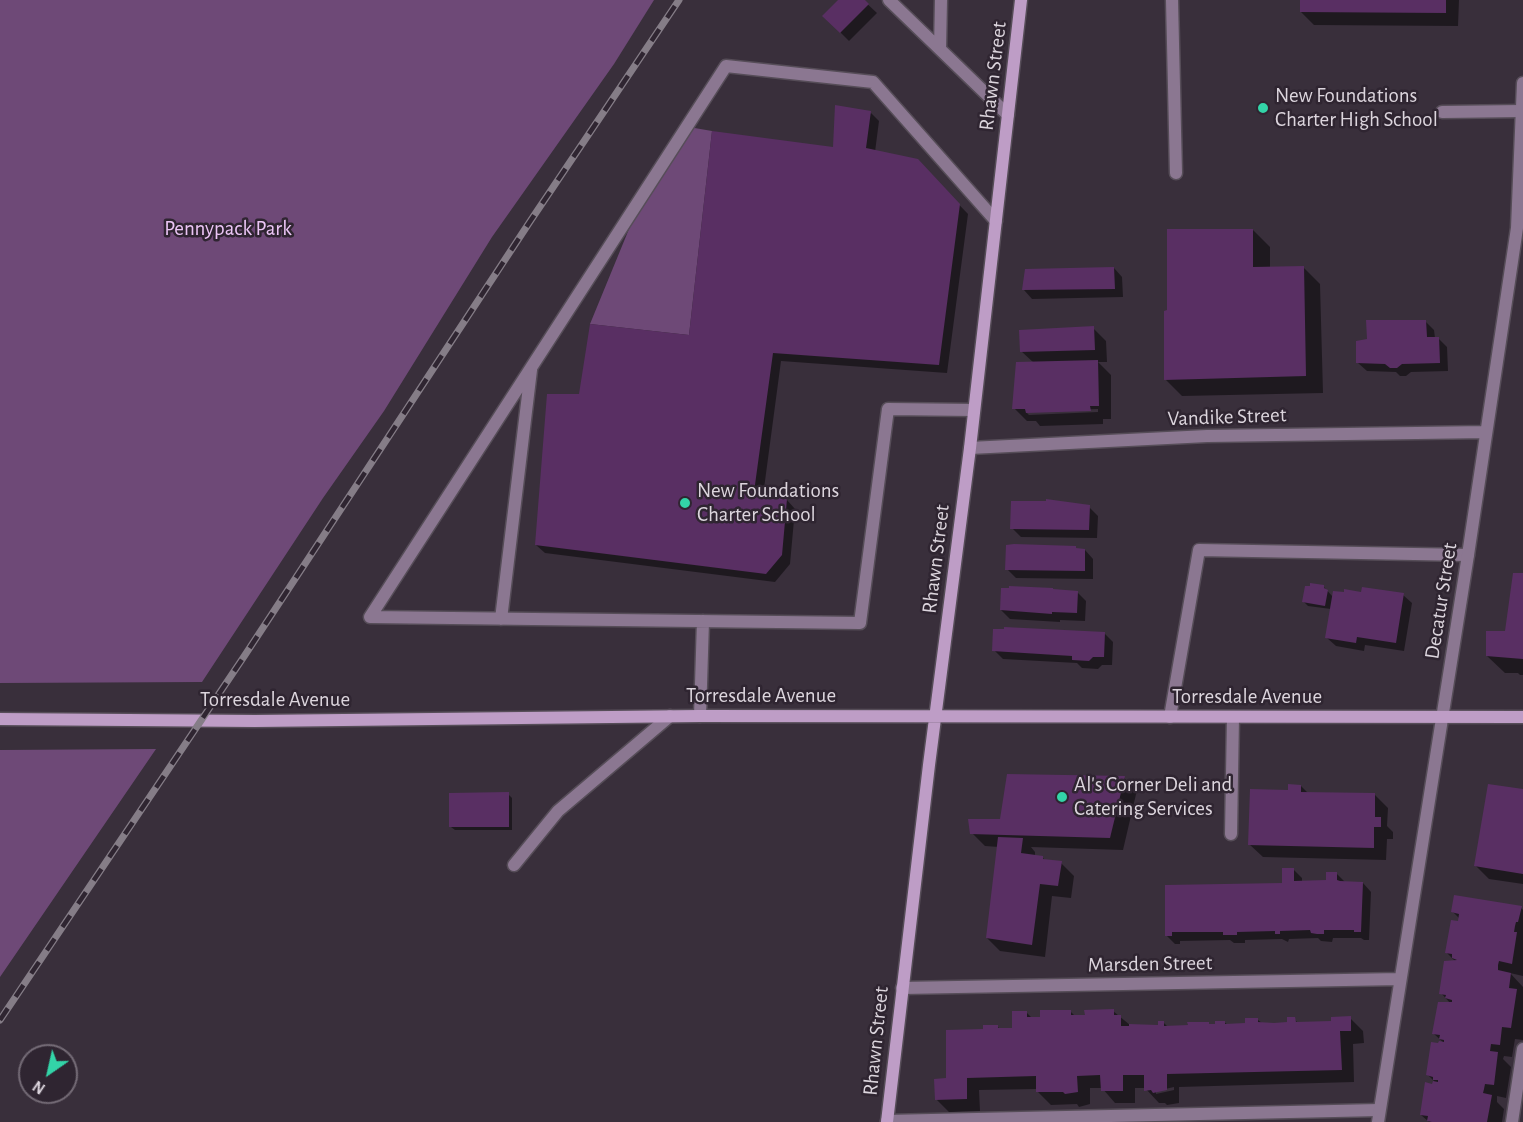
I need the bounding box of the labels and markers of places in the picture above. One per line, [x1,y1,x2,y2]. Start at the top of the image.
place label: New Foundations Charter High School [1275,83,1438,133]
marker: New Foundations Charter High School [1256,101,1270,115]
place label: New Foundations Charter School [697,478,839,528]
marker: New Foundations Charter School [678,496,692,510]
place label: Al's Corner Deli and Catering Services [1074,772,1232,822]
marker: Al's Corner Deli and Catering Services [1055,790,1069,804]

